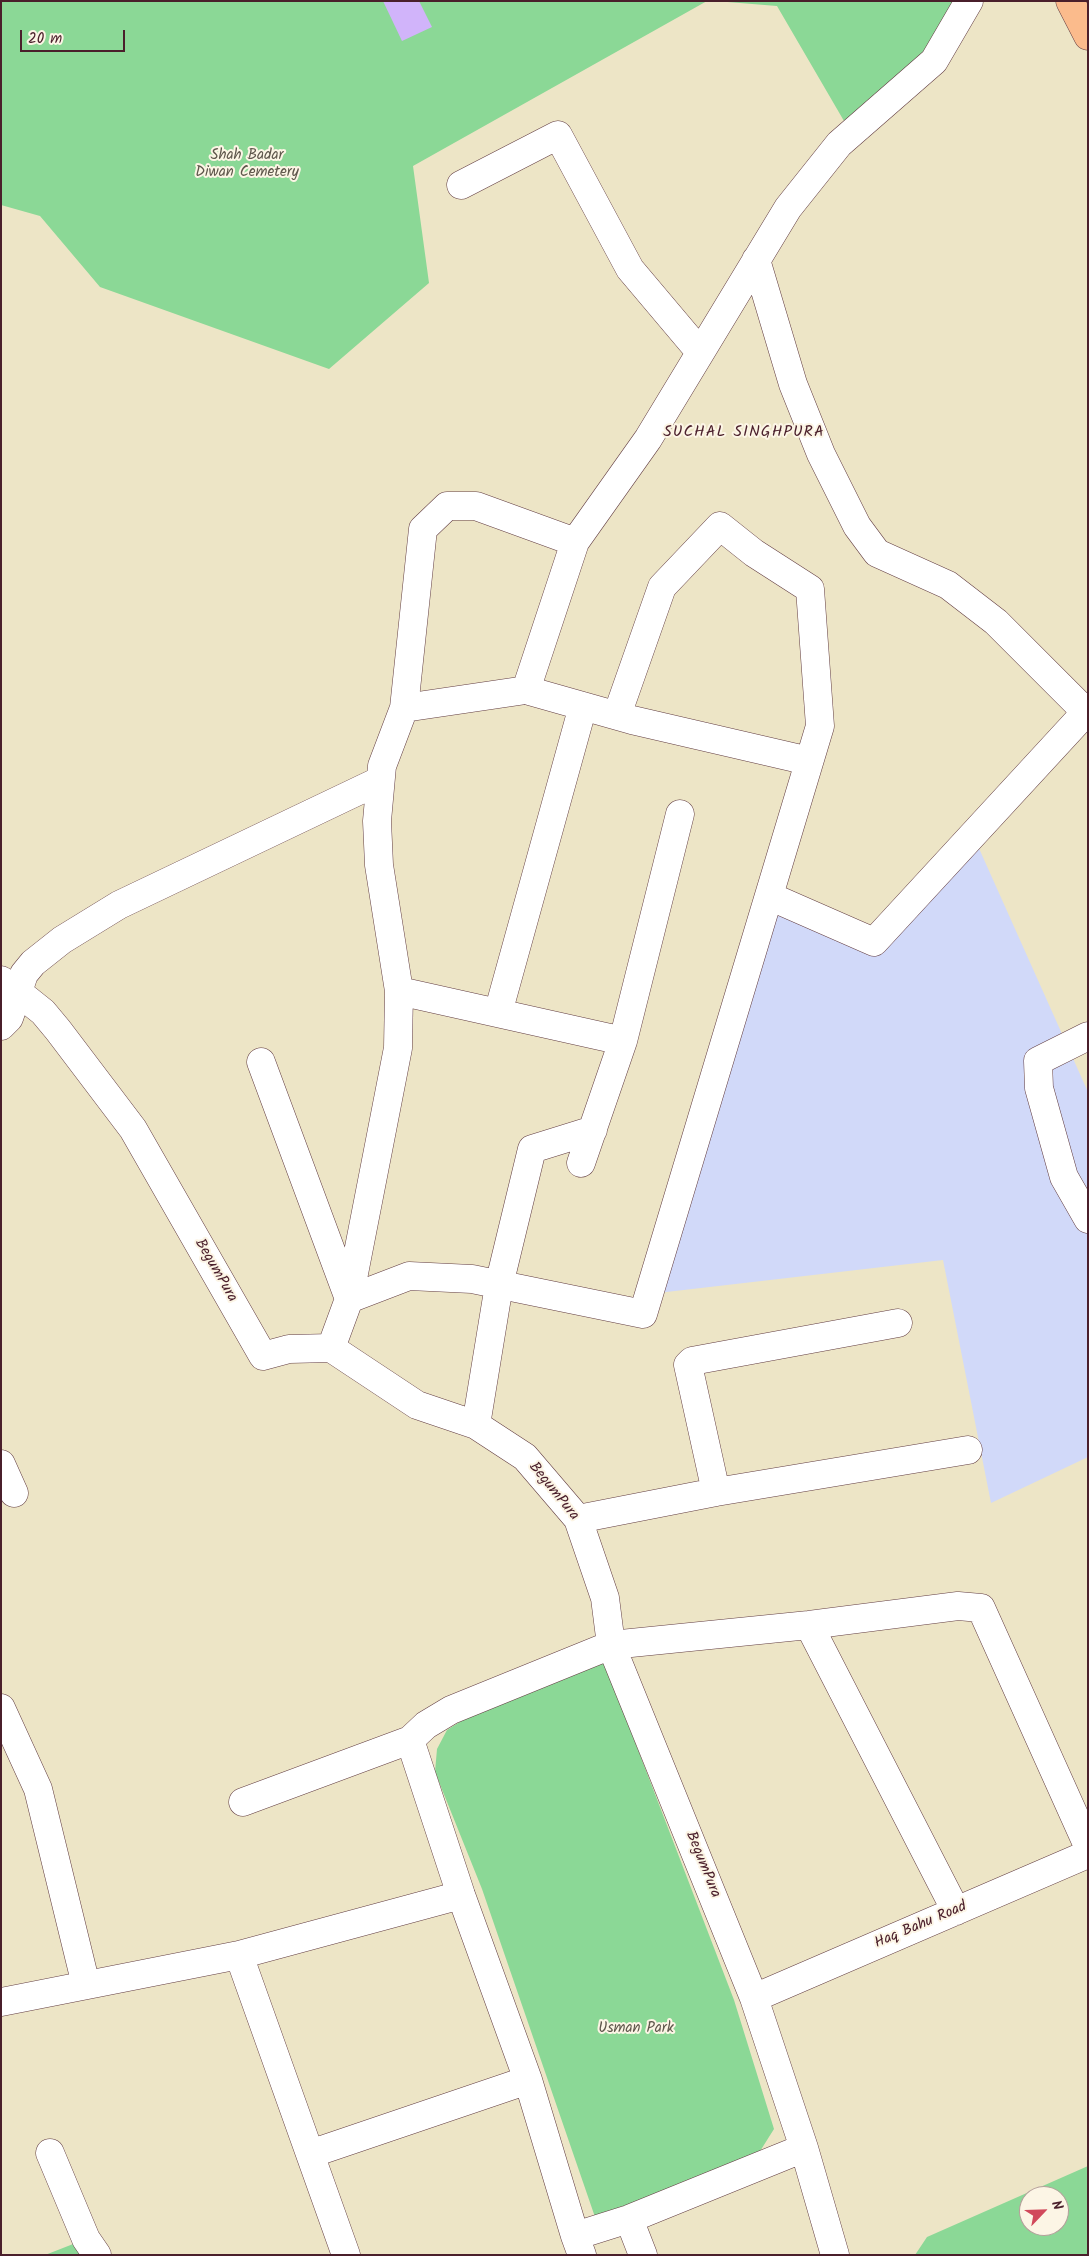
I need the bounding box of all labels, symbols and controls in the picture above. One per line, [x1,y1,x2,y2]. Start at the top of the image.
scale bar [22,20,128,52]
text: 20 m [28,27,62,51]
park label: Shah Badar Diwan Cemetery [195,147,299,182]
district label: SUCHAL SINGHPURA [661,423,827,443]
street label: BegumPura [190,1236,240,1306]
street label: BegumPura [524,1459,582,1525]
street label: BegumPura [681,1829,723,1901]
street label: Haq Bahu Road [872,1899,970,1953]
park label: Usman Park [598,2020,674,2038]
north arrow [1019,2186,1069,2236]
text: N [1045,2197,1069,2214]

